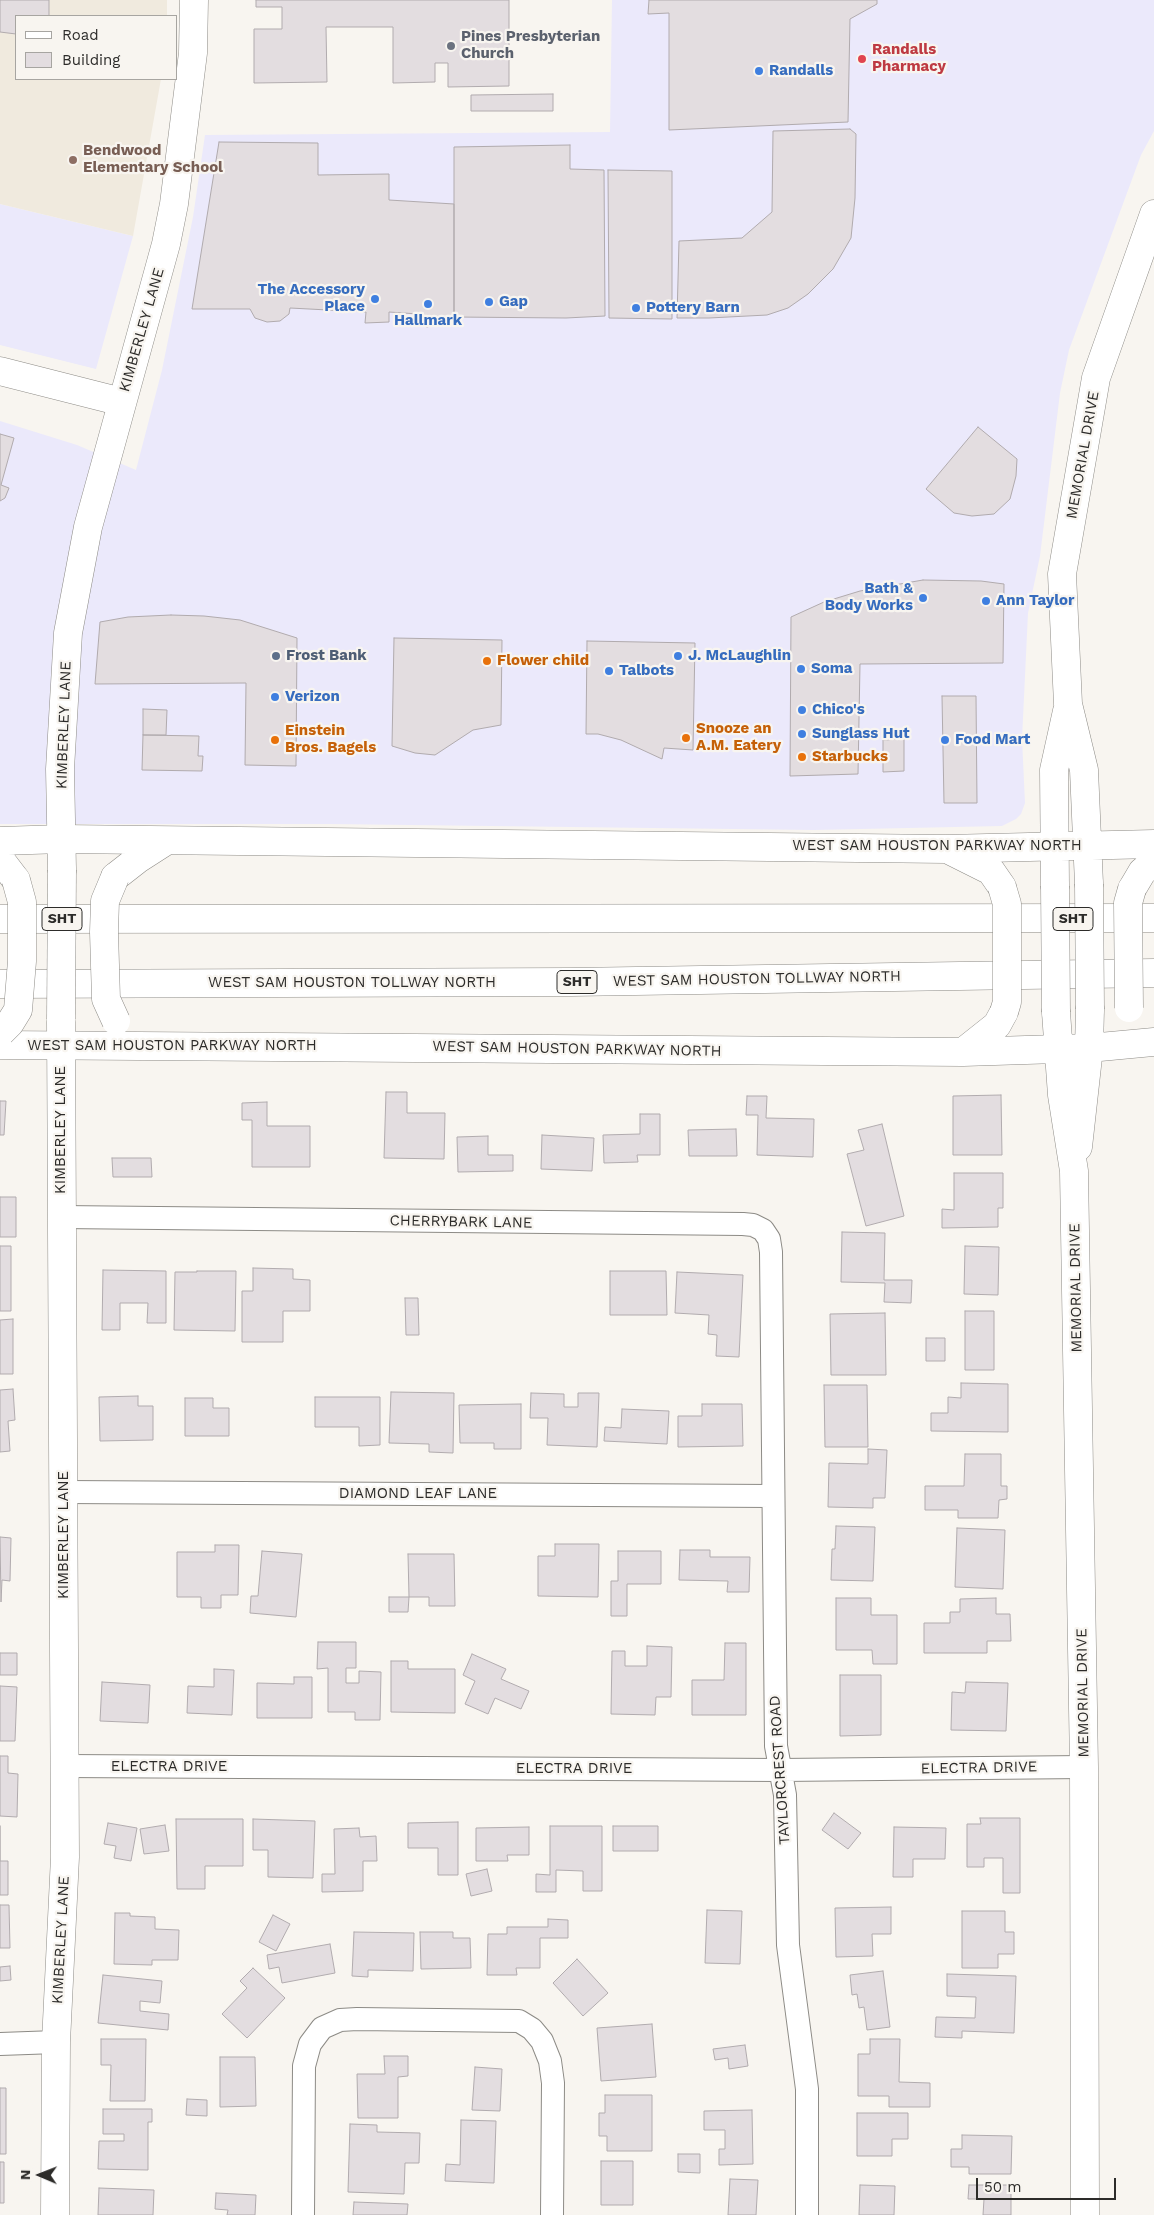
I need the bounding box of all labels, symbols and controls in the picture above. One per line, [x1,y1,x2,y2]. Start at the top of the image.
legend [15,15,178,80]
text: Road [62,26,99,44]
place label: Pines Presbyterian Church [461,28,600,63]
marker: Pines Presbyterian Church [445,40,457,52]
place label: Randalls Pharmacy [872,41,946,76]
text: Building [62,51,120,69]
marker: Randalls Pharmacy [856,53,868,65]
place label: Randalls [769,62,833,80]
marker: Randalls [753,65,765,77]
place label: Bendwood Elementary School [83,142,223,177]
marker: Bendwood Elementary School [67,154,79,166]
street label: KIMBERLEY LANE [116,266,168,394]
place label: The Accessory Place [258,281,365,316]
marker: The Accessory Place [369,293,381,305]
place label: Gap [499,293,528,311]
marker: Gap [483,296,495,308]
marker: Hallmark [422,298,434,310]
place label: Pottery Barn [646,299,740,317]
marker: Pottery Barn [630,302,642,314]
place label: Hallmark [394,312,462,330]
street label: MEMORIAL DRIVE [1063,390,1103,520]
place label: Bath & Body Works [825,580,913,615]
marker: Bath & Body Works [917,592,929,604]
place label: Ann Taylor [996,592,1075,610]
marker: Ann Taylor [980,595,992,607]
place label: Frost Bank [286,647,367,665]
place label: J. McLaughlin [688,647,791,665]
marker: Frost Bank [270,650,282,662]
marker: J. McLaughlin [672,650,684,662]
place label: Flower child [497,652,589,670]
marker: Flower child [481,655,493,667]
place label: Soma [811,660,852,678]
street label: KIMBERLEY LANE [53,661,75,789]
place label: Talbots [619,662,674,680]
marker: Soma [795,663,807,675]
marker: Talbots [603,665,615,677]
place label: Verizon [285,688,340,706]
marker: Verizon [269,691,281,703]
place label: Chico's [812,701,865,719]
marker: Chico's [796,704,808,716]
place label: Snooze an A.M. Eatery [696,720,781,755]
place label: Einstein Bros. Bagels [285,722,376,757]
place label: Sunglass Hut [812,725,910,743]
marker: Sunglass Hut [796,728,808,740]
place label: Food Mart [955,731,1030,749]
marker: Snooze an A.M. Eatery [680,732,692,744]
marker: Einstein Bros. Bagels [269,734,281,746]
marker: Food Mart [939,734,951,746]
place label: Starbucks [812,748,888,766]
marker: Starbucks [796,751,808,763]
street label: WEST SAM HOUSTON PARKWAY NORTH [792,837,1082,855]
road number: SHT [42,908,82,931]
road number: SHT [1053,908,1093,931]
street label: WEST SAM HOUSTON TOLLWAY NORTH [613,967,901,991]
road number: SHT [557,970,597,994]
street label: WEST SAM HOUSTON TOLLWAY NORTH [208,974,496,992]
street label: WEST SAM HOUSTON PARKWAY NORTH [27,1037,317,1055]
street label: WEST SAM HOUSTON PARKWAY NORTH [432,1037,722,1061]
street label: KIMBERLEY LANE [52,1066,70,1194]
street label: CHERRYBARK LANE [390,1212,532,1232]
street label: MEMORIAL DRIVE [1066,1223,1086,1353]
street label: KIMBERLEY LANE [55,1471,73,1599]
street label: DIAMOND LEAF LANE [339,1485,497,1503]
street label: MEMORIAL DRIVE [1073,1628,1093,1758]
street label: TAYLORCREST ROAD [766,1695,794,1845]
street label: ELECTRA DRIVE [111,1758,227,1776]
street label: ELECTRA DRIVE [920,1758,1038,1778]
street label: ELECTRA DRIVE [516,1760,632,1778]
street label: KIMBERLEY LANE [49,1876,73,2004]
north arrow [15,2150,65,2200]
scale bar [979,2168,1119,2200]
text: N [17,2169,33,2180]
text: 50 m [984,2178,1021,2196]

